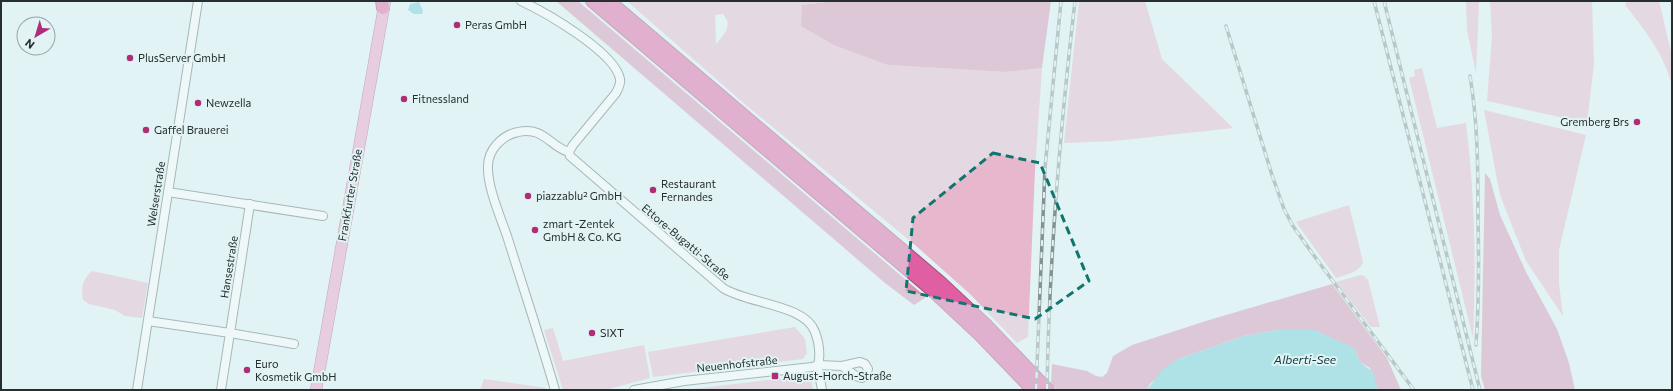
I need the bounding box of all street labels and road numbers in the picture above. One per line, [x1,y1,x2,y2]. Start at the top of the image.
street label: Frankfurter Straße [335,148,364,242]
street label: Welserstraße [144,160,167,228]
street label: Ettore-Bugatti-Straße [640,201,733,282]
street label: Hansestraße [217,235,240,299]
street label: Neuenhofstraße [696,353,778,374]

